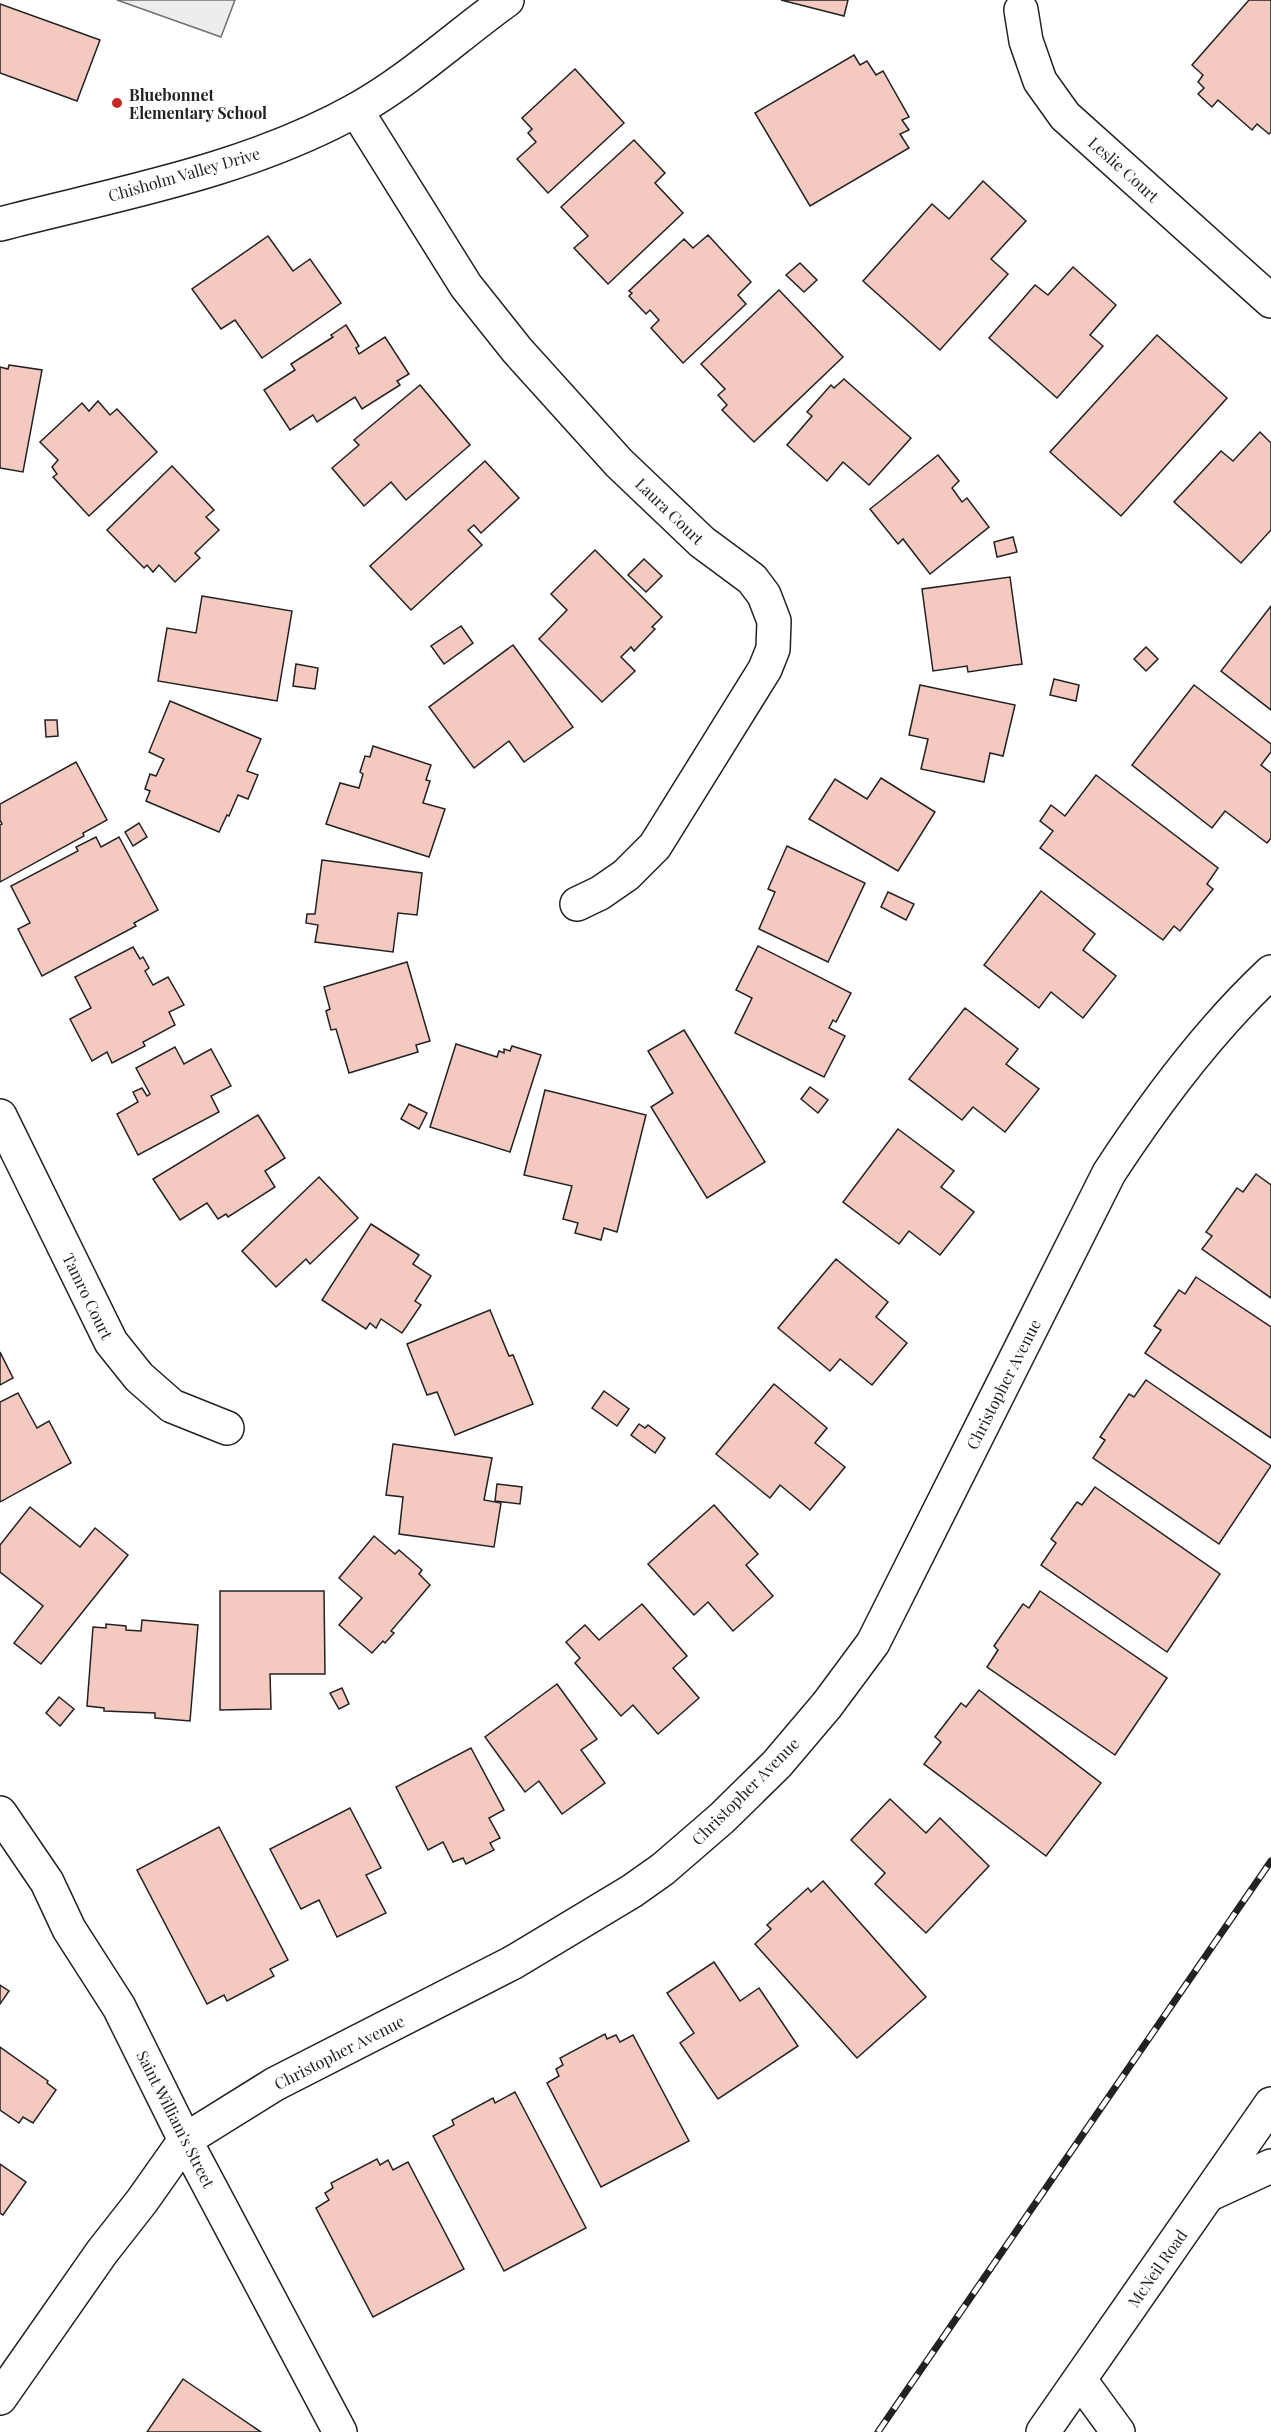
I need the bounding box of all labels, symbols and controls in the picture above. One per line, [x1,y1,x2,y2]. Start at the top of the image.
place label: Bluebonnet Elementary School [129,84,267,123]
marker: Bluebonnet Elementary School [110,96,124,110]
street label: Leslie Court [1084,132,1164,206]
street label: Chisholm Valley Drive [106,142,262,206]
street label: Laura Court [631,473,709,549]
street label: Tamro Court [58,1249,118,1343]
street label: Christopher Avenue [961,1315,1045,1453]
street label: Christopher Avenue [687,1733,803,1849]
street label: Christopher Avenue [270,2010,408,2094]
street label: Saint William's Street [132,2047,220,2191]
street label: McNeil Road [1123,2225,1191,2311]

